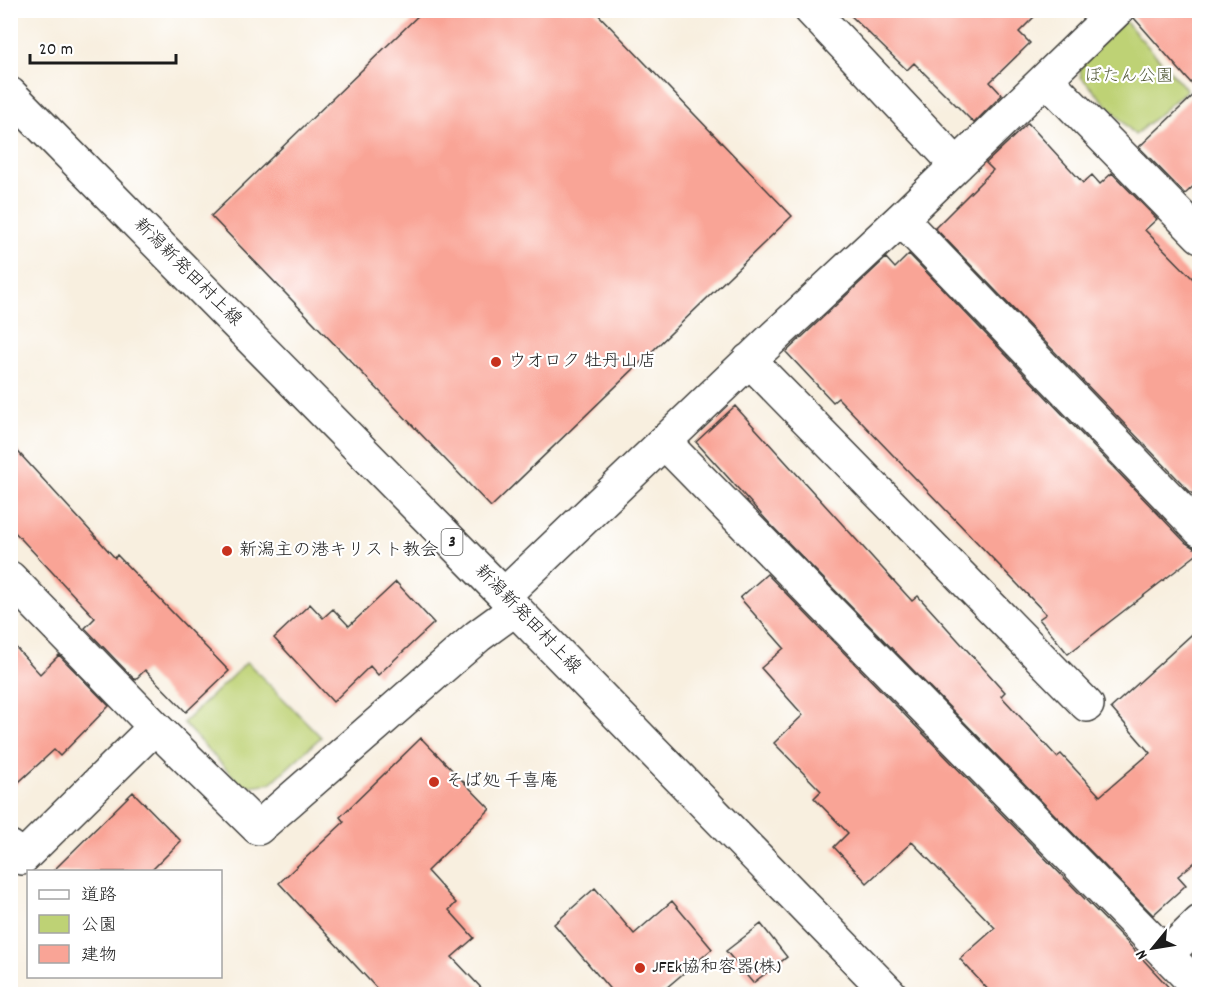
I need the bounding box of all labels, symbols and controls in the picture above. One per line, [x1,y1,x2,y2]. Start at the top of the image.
scale bar [30,27,176,65]
text: 20 m [39,38,73,63]
park label: ぼたん公園 [1084,65,1174,90]
street label: 新潟新発田村上線 [127,213,247,333]
place label: ウオロク 牡丹山店 [508,350,656,375]
marker: ウオロク 牡丹山店 [489,355,503,369]
road number: 3 [442,529,462,555]
place label: 新潟主の港キリスト教会 [239,539,438,564]
marker: 新潟主の港キリスト教会 [220,544,234,558]
street label: 新潟新発田村上線 [468,560,586,680]
place label: そば処 千喜庵 [446,770,558,795]
marker: そば処 千喜庵 [427,775,441,789]
legend [27,870,222,978]
text: 道路 [81,884,117,909]
text: 公園 [81,914,117,939]
north arrow [1123,918,1183,978]
text: 建物 [81,944,117,969]
text: N [1130,945,1154,963]
place label: JFEk協和容器(株) [652,956,781,981]
marker: JFEk協和容器(株) [633,961,647,975]

